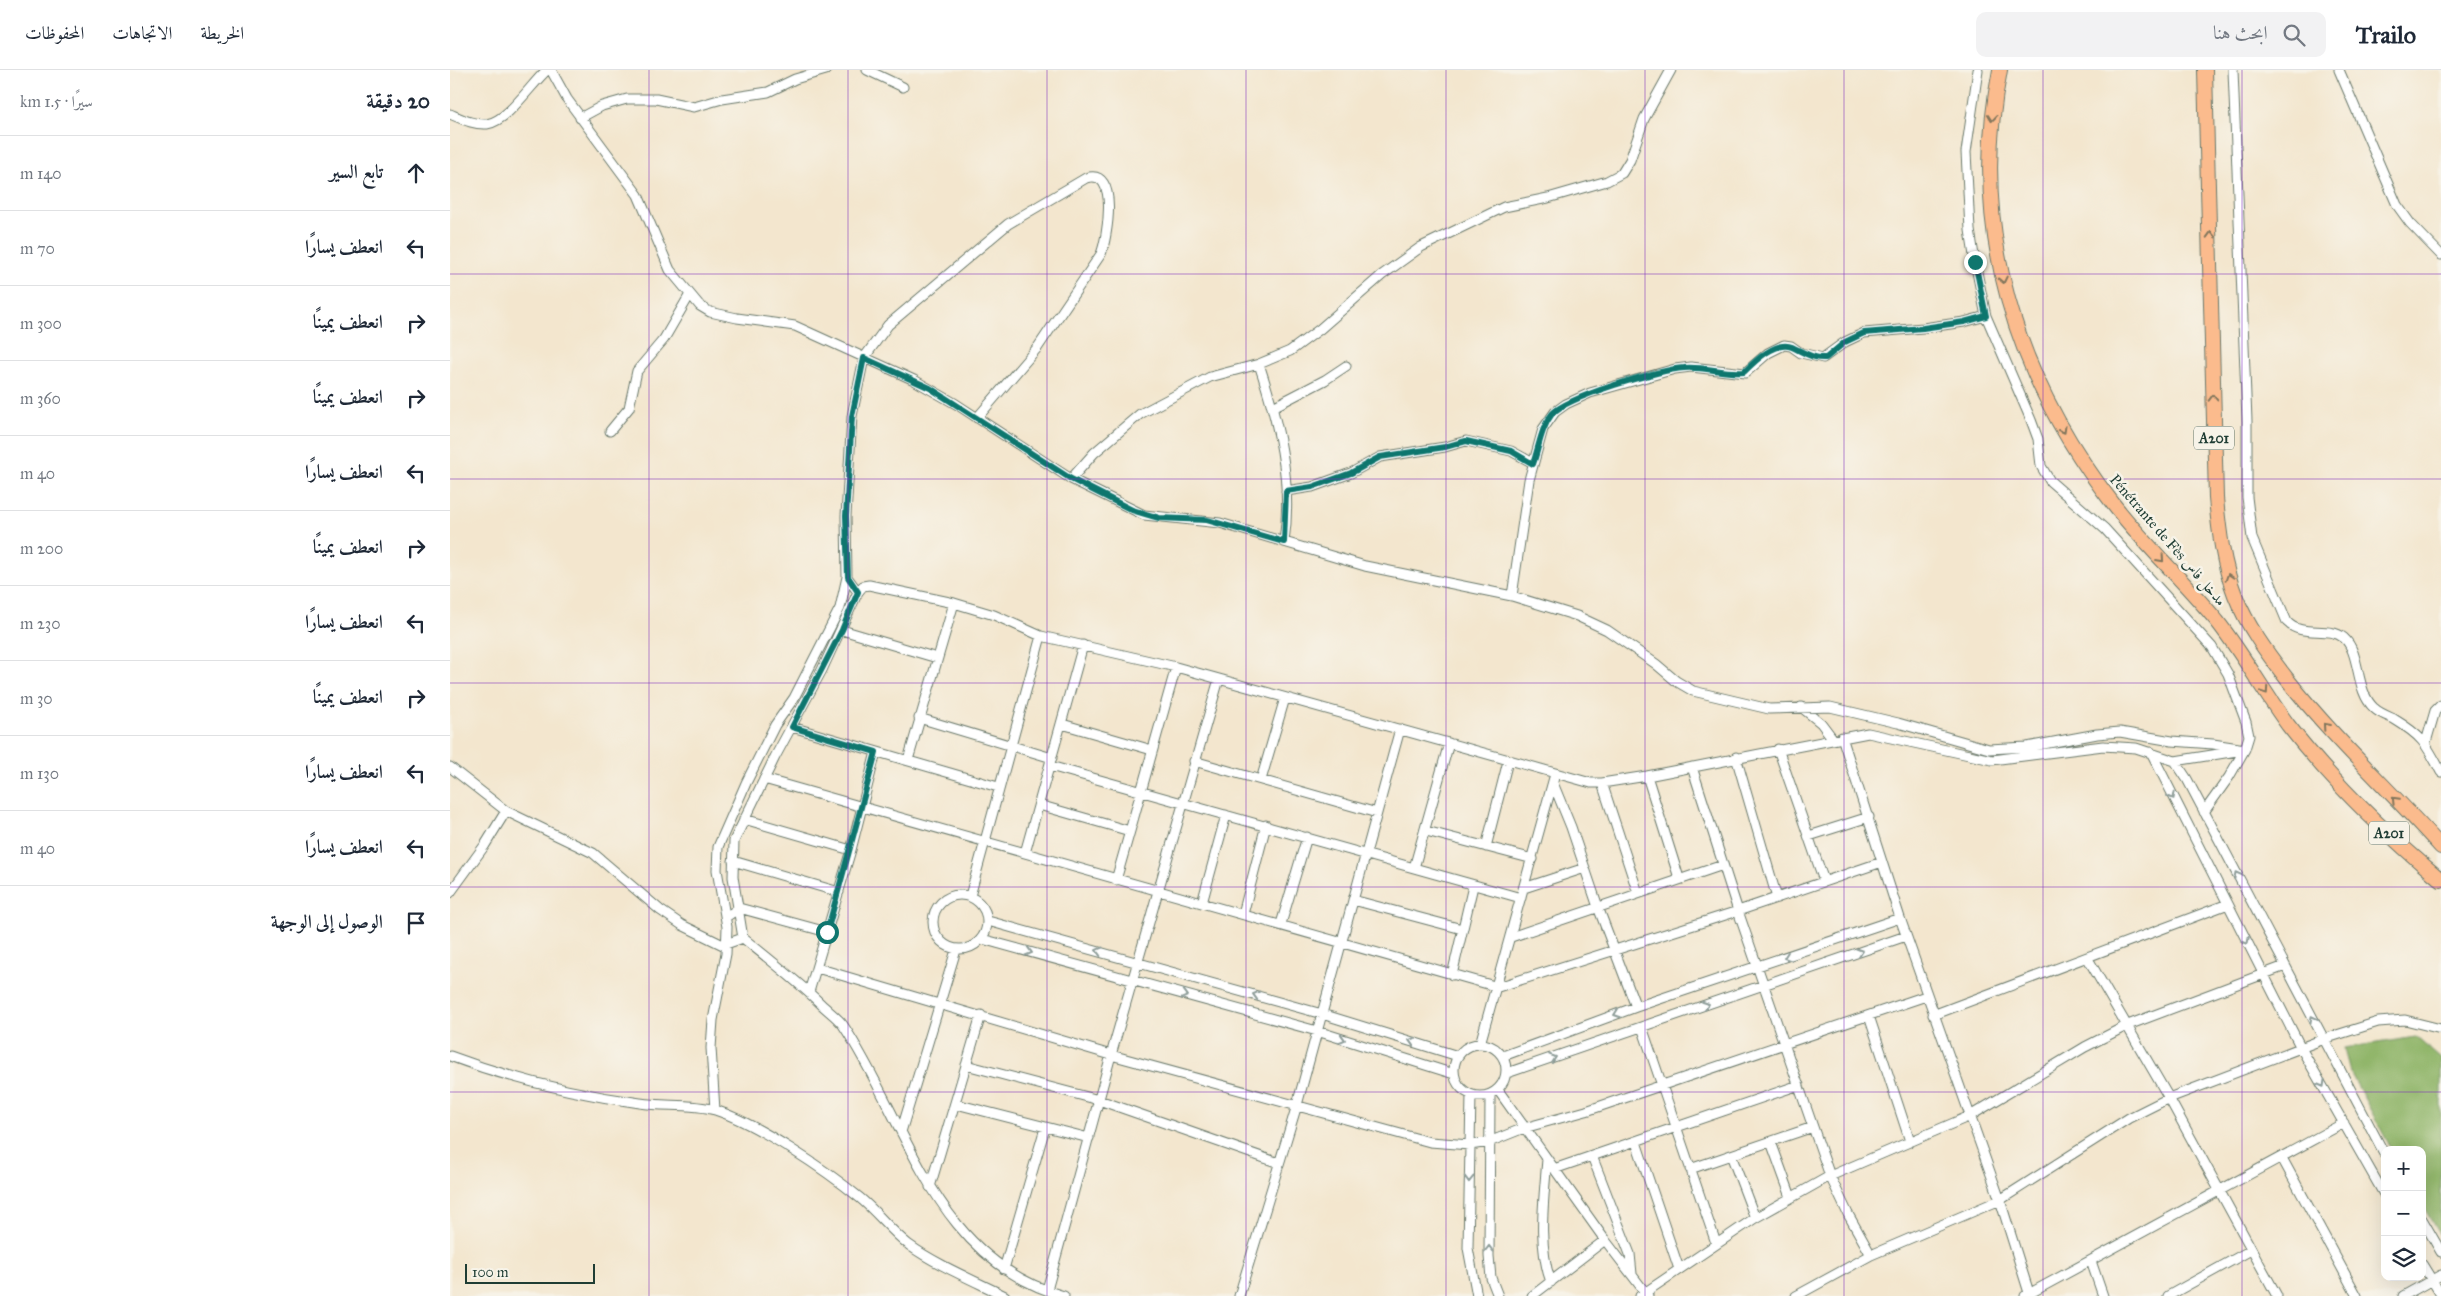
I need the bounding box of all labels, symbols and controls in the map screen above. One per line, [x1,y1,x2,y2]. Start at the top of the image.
search box [1976,12,2326,57]
text: Trailo [2356,20,2416,50]
text: ابحث هنا [2213,21,2268,44]
icon: search [2280,21,2308,49]
text: المحفوظات [25,22,84,44]
text: الاتجاهات [112,22,172,44]
text: الخريطة [200,22,244,44]
text: 20 دقيقة [366,88,430,114]
text: سيرًا · 1.5 km [20,92,93,111]
one-way arrow [1987,114,1998,122]
icon: ahead [402,159,430,187]
text: تابع السير [329,160,383,183]
text: 140 m [20,164,61,183]
one-way arrow [2206,231,2216,239]
icon: left [402,234,430,262]
text: انعطف يسارًا [305,235,383,258]
text: 70 m [20,239,55,258]
route end [1964,251,1987,274]
one-way arrow [1997,275,2007,284]
icon: right [402,309,430,337]
text: انعطف يمينًا [313,310,383,333]
text: 300 m [20,314,62,333]
icon: right [402,384,430,412]
text: انعطف يمينًا [313,385,383,408]
text: 360 m [20,389,61,408]
one-way arrow [2208,394,2218,402]
one-way arrow [2056,424,2066,433]
road number: A201 [2194,426,2234,449]
icon: left [402,459,430,487]
text: انعطف يسارًا [305,460,383,483]
text: 40 m [20,464,55,483]
street label: Pénétrante de Fès مدخل فاس [2104,471,2230,611]
icon: right [402,534,430,562]
text: انعطف يمينًا [313,535,383,558]
text: 200 m [20,539,63,558]
one-way arrow [2155,553,2164,562]
one-way arrow [2225,573,2235,581]
icon: left [402,609,430,637]
text: انعطف يسارًا [305,610,383,633]
text: 230 m [20,614,61,633]
icon: right [402,684,430,712]
text: انعطف يمينًا [313,685,383,708]
one-way arrow [2259,685,2268,694]
text: 30 m [20,689,53,708]
one-way arrow [2323,723,2332,732]
icon: left [402,759,430,787]
text: انعطف يسارًا [305,760,383,783]
text: 130 m [20,764,59,783]
one-way arrow [2166,791,2176,800]
one-way arrow [2392,796,2401,805]
road number: A201 [2369,821,2409,844]
icon: left [402,834,430,862]
text: انعطف يسارًا [305,835,383,858]
text: 40 m [20,839,55,858]
one-way arrow [2234,871,2244,880]
icon: arrive [402,909,430,937]
text: الوصول إلى الوجهة [271,910,383,933]
route start [816,921,839,944]
one-way arrow [2240,936,2250,945]
one-way arrow [1024,946,1033,957]
one-way arrow [1095,946,1104,957]
one-way arrow [1855,947,1864,957]
one-way arrow [1784,951,1792,961]
one-way arrow [1181,990,1189,1000]
one-way arrow [1252,991,1260,1001]
one-way arrow [1702,1001,1710,1011]
one-way arrow [1613,1008,1621,1018]
one-way arrow [2310,1015,2320,1024]
one-way arrow [1337,1033,1345,1043]
one-way arrow [1408,1037,1416,1047]
one-way arrow [1548,1054,1557,1064]
one-way arrow [2316,1079,2326,1088]
map controls [2381,1146,2426,1281]
button: + [2381,1146,2426,1191]
one-way arrow [1464,1176,1474,1183]
button: − [2381,1191,2426,1236]
button: layers [2381,1236,2426,1281]
one-way arrow [1484,1244,1494,1252]
scale bar [465,1261,595,1284]
text: 100 m [472,1264,509,1281]

